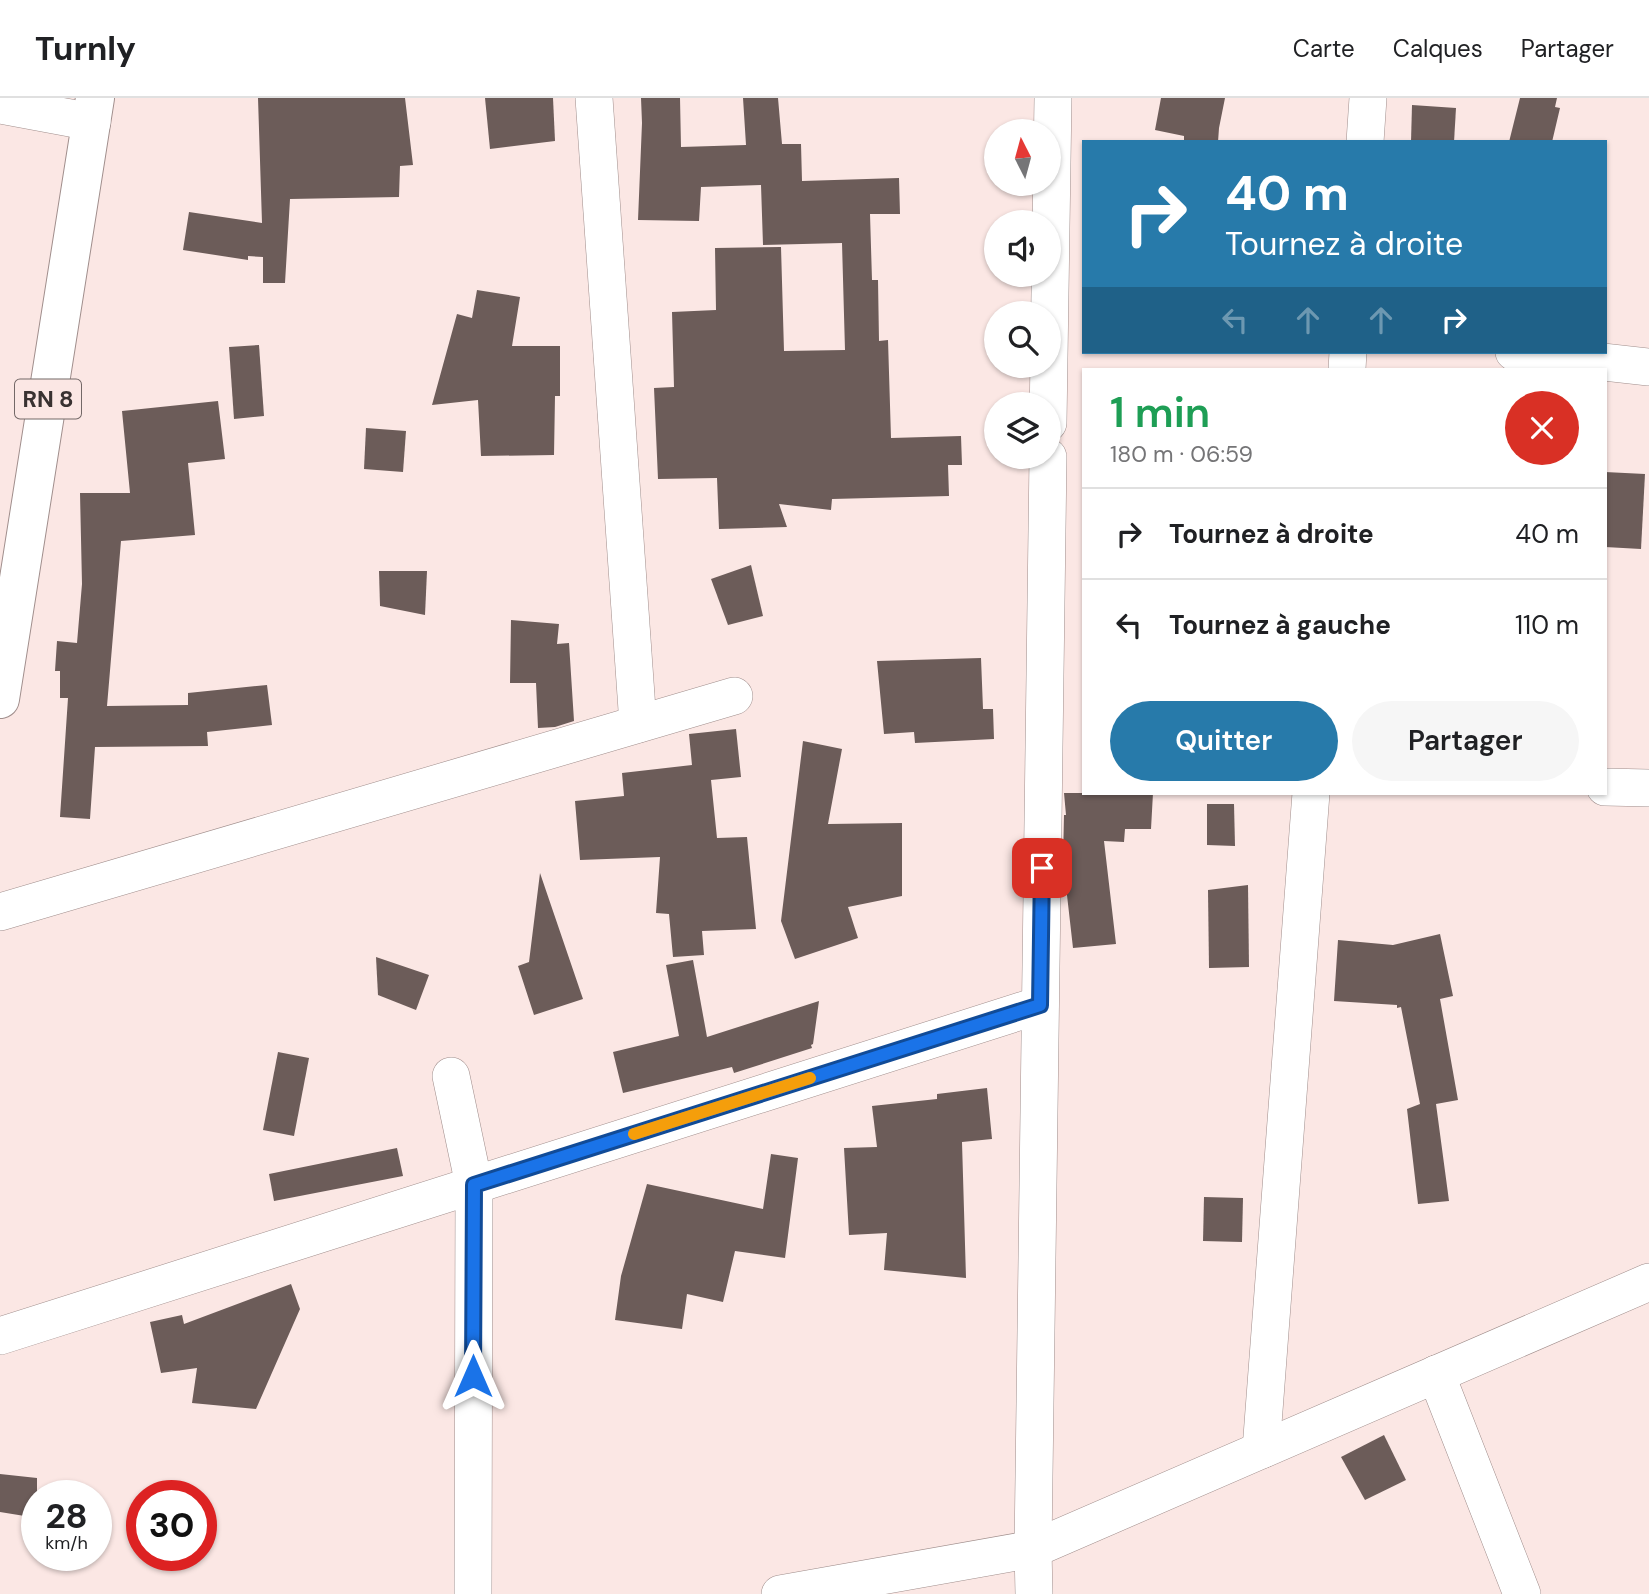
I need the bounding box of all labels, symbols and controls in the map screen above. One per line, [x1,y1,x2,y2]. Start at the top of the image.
text: Turnly [35,27,136,70]
text: Carte [1293,33,1355,64]
text: Calques [1393,33,1483,64]
text: Partager [1521,33,1614,64]
north arrow [984,119,1060,196]
map controls [984,119,1061,469]
text: 40 m [1225,161,1349,225]
icon: right [1110,168,1201,259]
button: sound [984,210,1061,287]
text: Tournez à droite [1225,223,1463,265]
button: search [984,301,1061,378]
icon: left [1216,301,1254,339]
icon: ahead [1289,301,1327,339]
icon: ahead [1362,301,1400,339]
icon: right [1435,301,1473,339]
road number: RN 8 [15,380,81,418]
text: 1 min [1110,385,1210,440]
button: close [1505,391,1579,465]
button: layers [984,392,1061,469]
text: 180 m · 06:59 [1110,439,1253,469]
icon: right [1110,515,1148,553]
text: Tournez à droite [1169,517,1374,551]
text: 40 m [1515,517,1579,551]
icon: left [1110,606,1148,644]
text: Tournez à gauche [1169,608,1391,642]
text: 110 m [1515,608,1579,642]
button: Quitter [1110,701,1338,781]
button: Partager [1352,701,1579,781]
pin [1012,838,1072,898]
icon: arrive [1023,849,1061,887]
position arrow [436,1339,510,1413]
speed limit sign: 30 [126,1480,217,1571]
text: 28 [45,1493,88,1539]
text: km/h [45,1531,88,1555]

